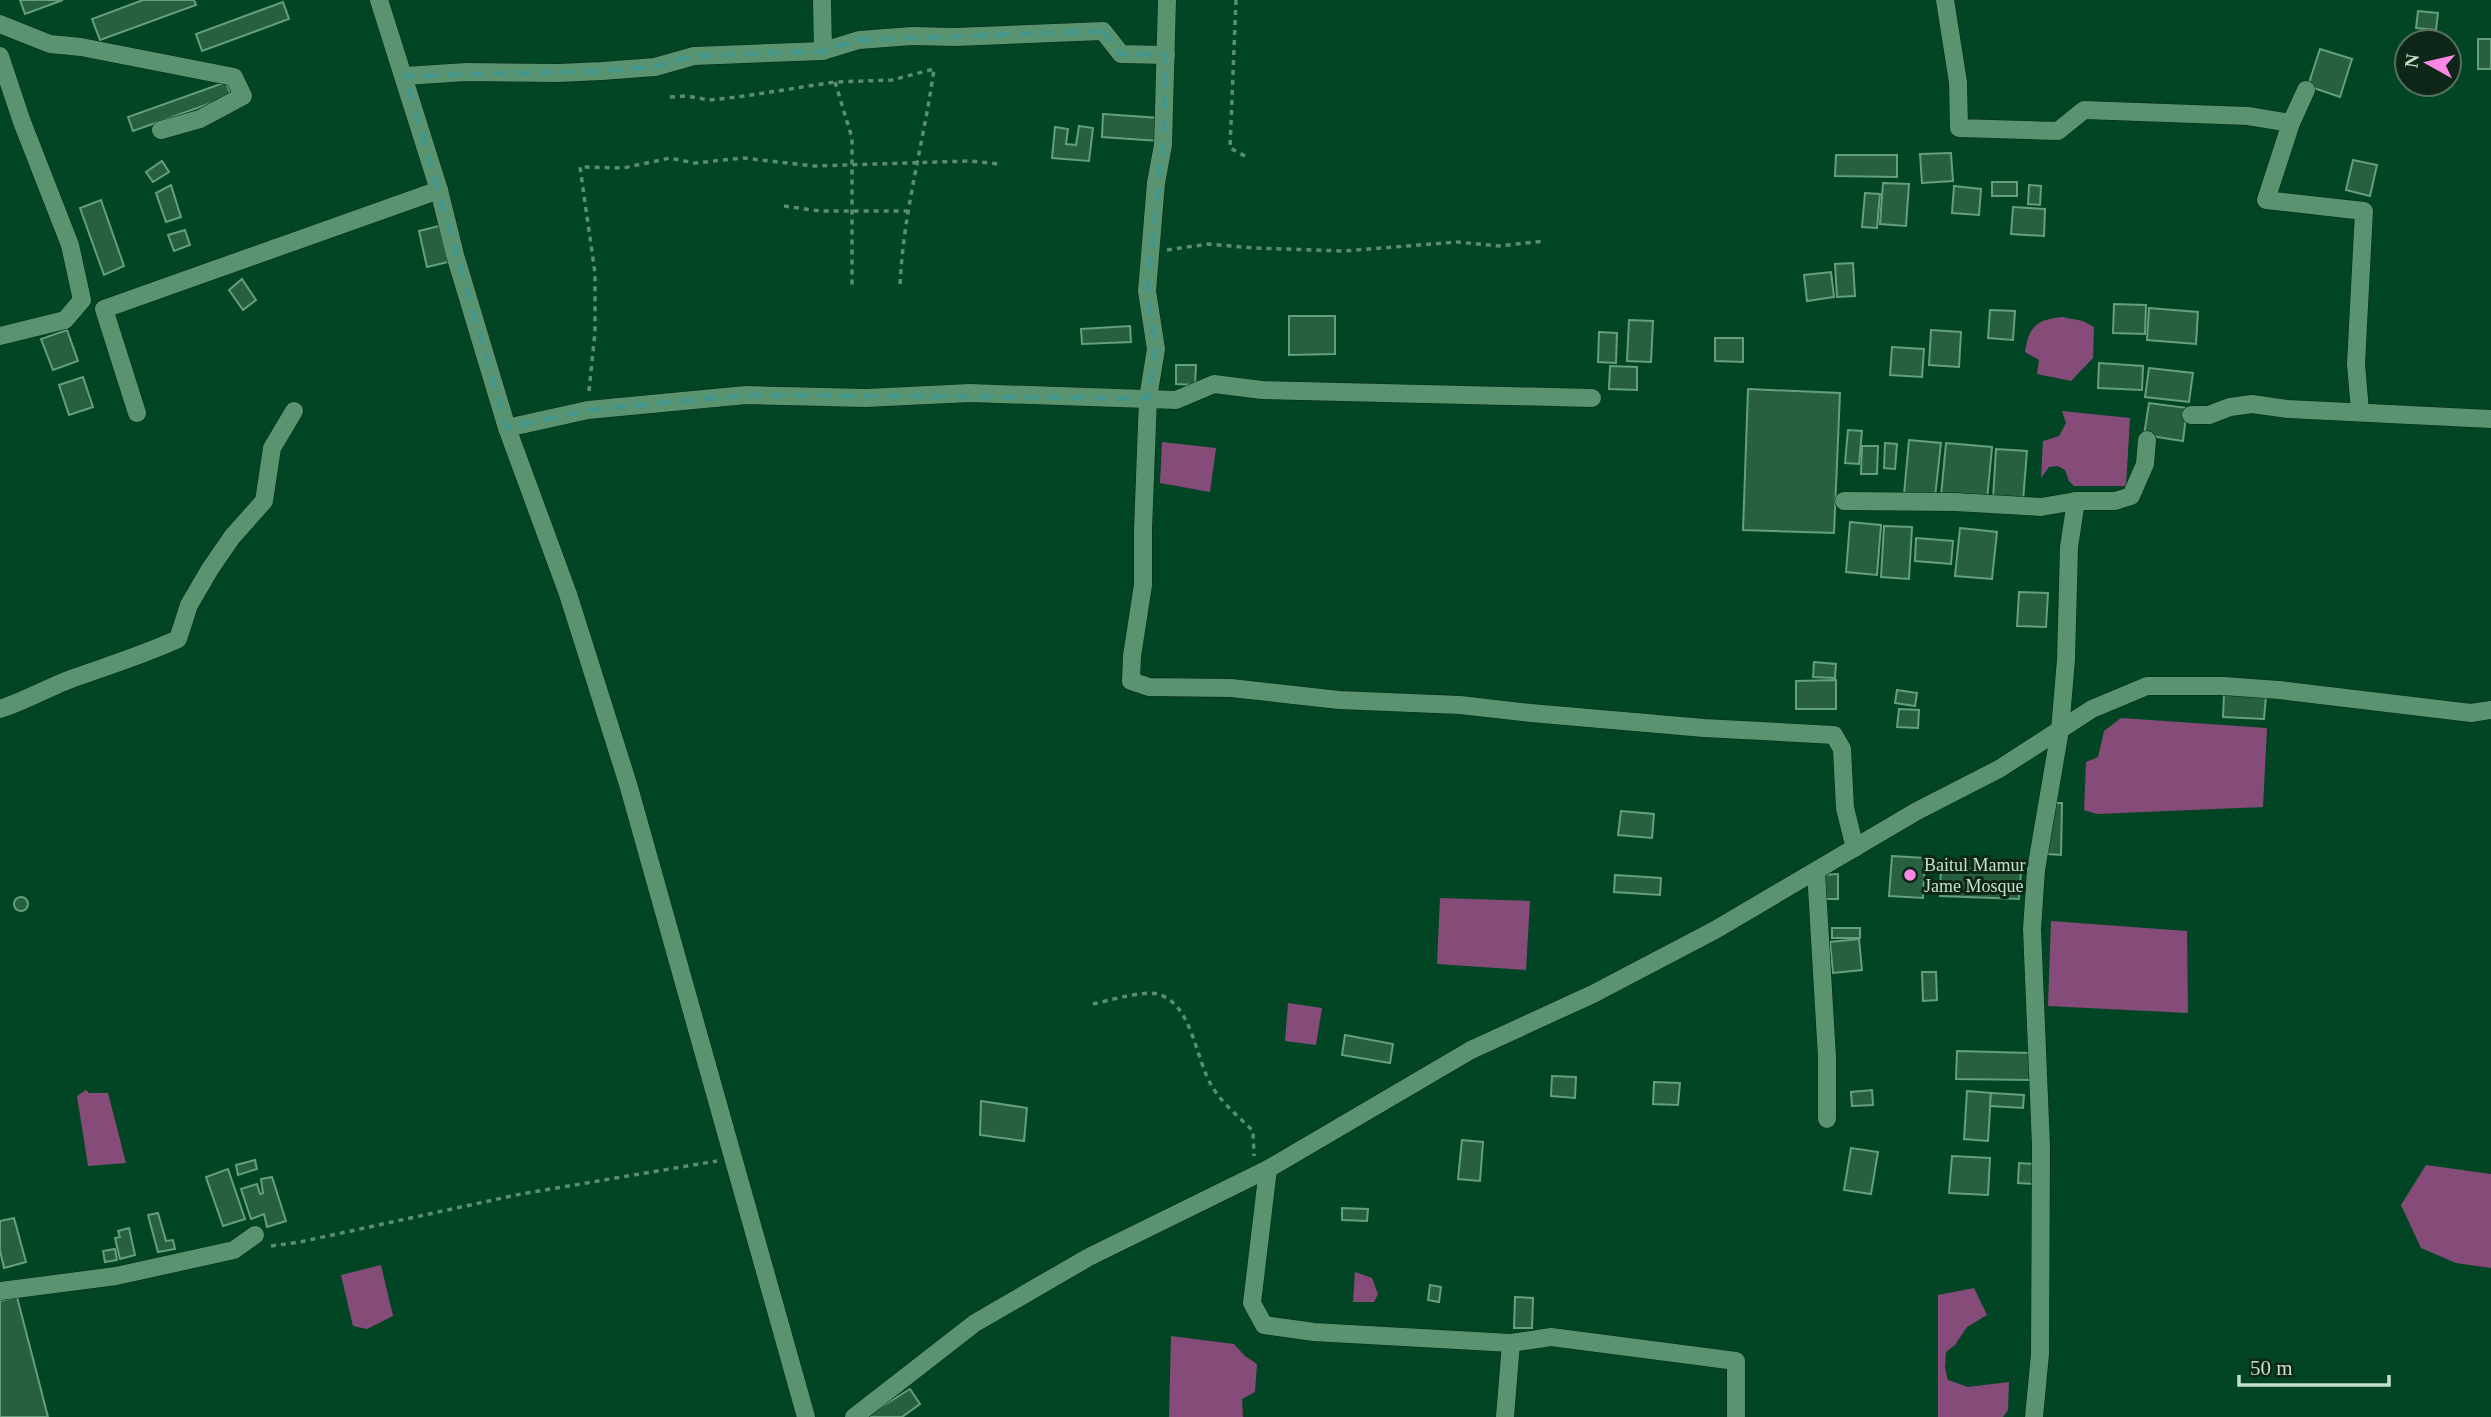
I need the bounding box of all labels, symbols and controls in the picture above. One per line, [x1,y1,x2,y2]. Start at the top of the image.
north arrow [2393,28,2463,98]
text: N [2400,52,2423,69]
place label: Baitul Mamur Jame Mosque [1924,855,2026,896]
marker: Baitul Mamur Jame Mosque [1902,867,1918,883]
scale bar [2239,1344,2390,1388]
text: 50 m [2250,1356,2293,1380]

